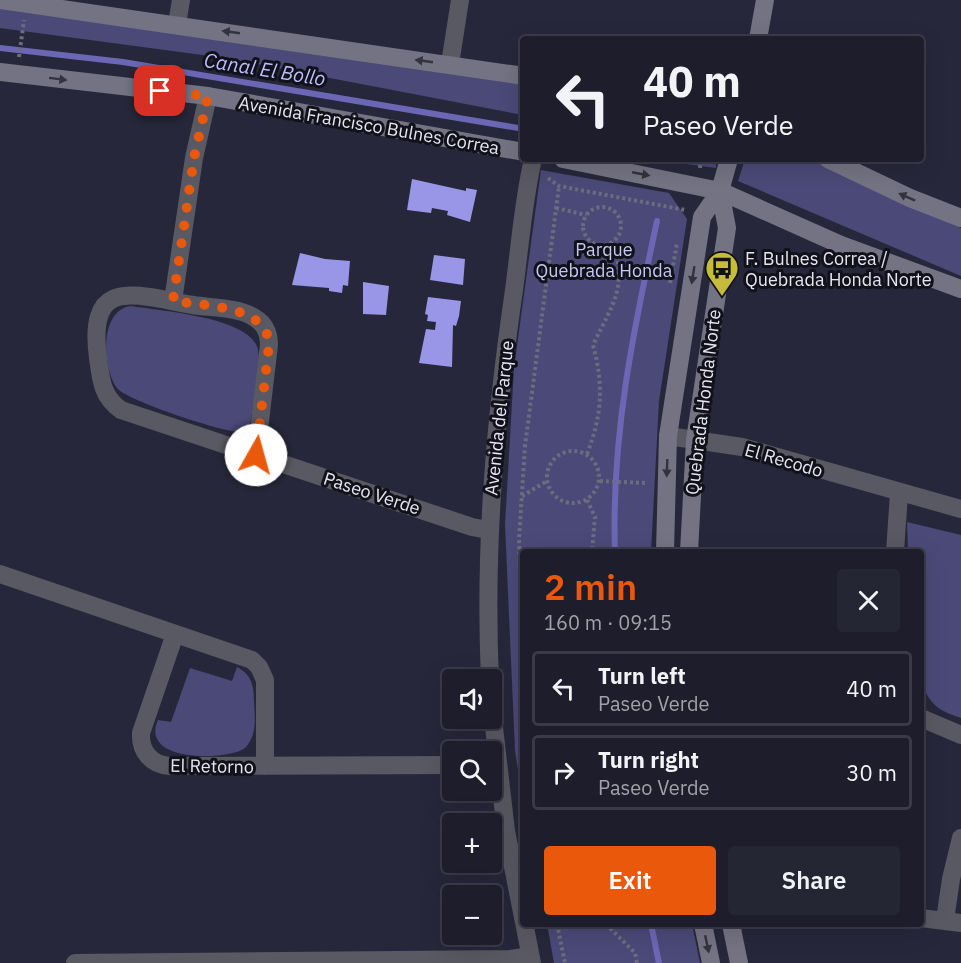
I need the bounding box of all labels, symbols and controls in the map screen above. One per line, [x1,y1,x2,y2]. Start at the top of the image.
one-way arrow [222,27,241,36]
water label: Canal El Bollo [202,46,328,92]
text: 40 m [643,54,741,109]
one-way arrow [415,56,434,65]
icon: left [544,60,622,138]
pin [134,65,185,116]
one-way arrow [49,74,68,84]
icon: arrive [143,74,176,107]
street label: Avenida Francisco Bulnes Correa [237,91,502,159]
text: Paseo Verde [643,107,794,142]
one-way arrow [631,170,650,179]
one-way arrow [898,192,915,201]
park label: Parque Quebrada Honda [536,238,673,282]
place label: F. Bulnes Correa / Quebrada Honda Norte [745,247,932,291]
bus stop icon: F. Bulnes Correa / Quebrada Honda Norte [704,250,740,297]
one-way arrow [688,265,697,284]
street label: Quebrada Honda Norte [680,308,726,496]
street label: Avenida del Parque [479,339,519,497]
position arrow [224,423,288,487]
street label: El Recodo [742,438,826,482]
one-way arrow [662,458,671,477]
street label: Paseo Verde [321,467,423,519]
text: 2 min [544,563,637,610]
button: close [837,569,900,632]
text: 160 m · 09:15 [544,609,672,636]
text: Turn left [598,661,686,690]
map controls [442,669,502,945]
button: sound [442,669,502,729]
icon: left [547,672,580,705]
text: 40 m [846,674,897,703]
text: Paseo Verde [598,690,710,717]
button: search [442,741,502,801]
text: Turn right [598,745,699,774]
street label: El Retorno [170,754,254,778]
icon: right [547,756,580,789]
text: 30 m [846,758,897,787]
text: Paseo Verde [598,774,710,801]
button: + [442,813,502,873]
button: Exit [544,846,716,915]
button: Share [728,846,900,915]
button: − [442,885,502,945]
one-way arrow [703,934,712,953]

